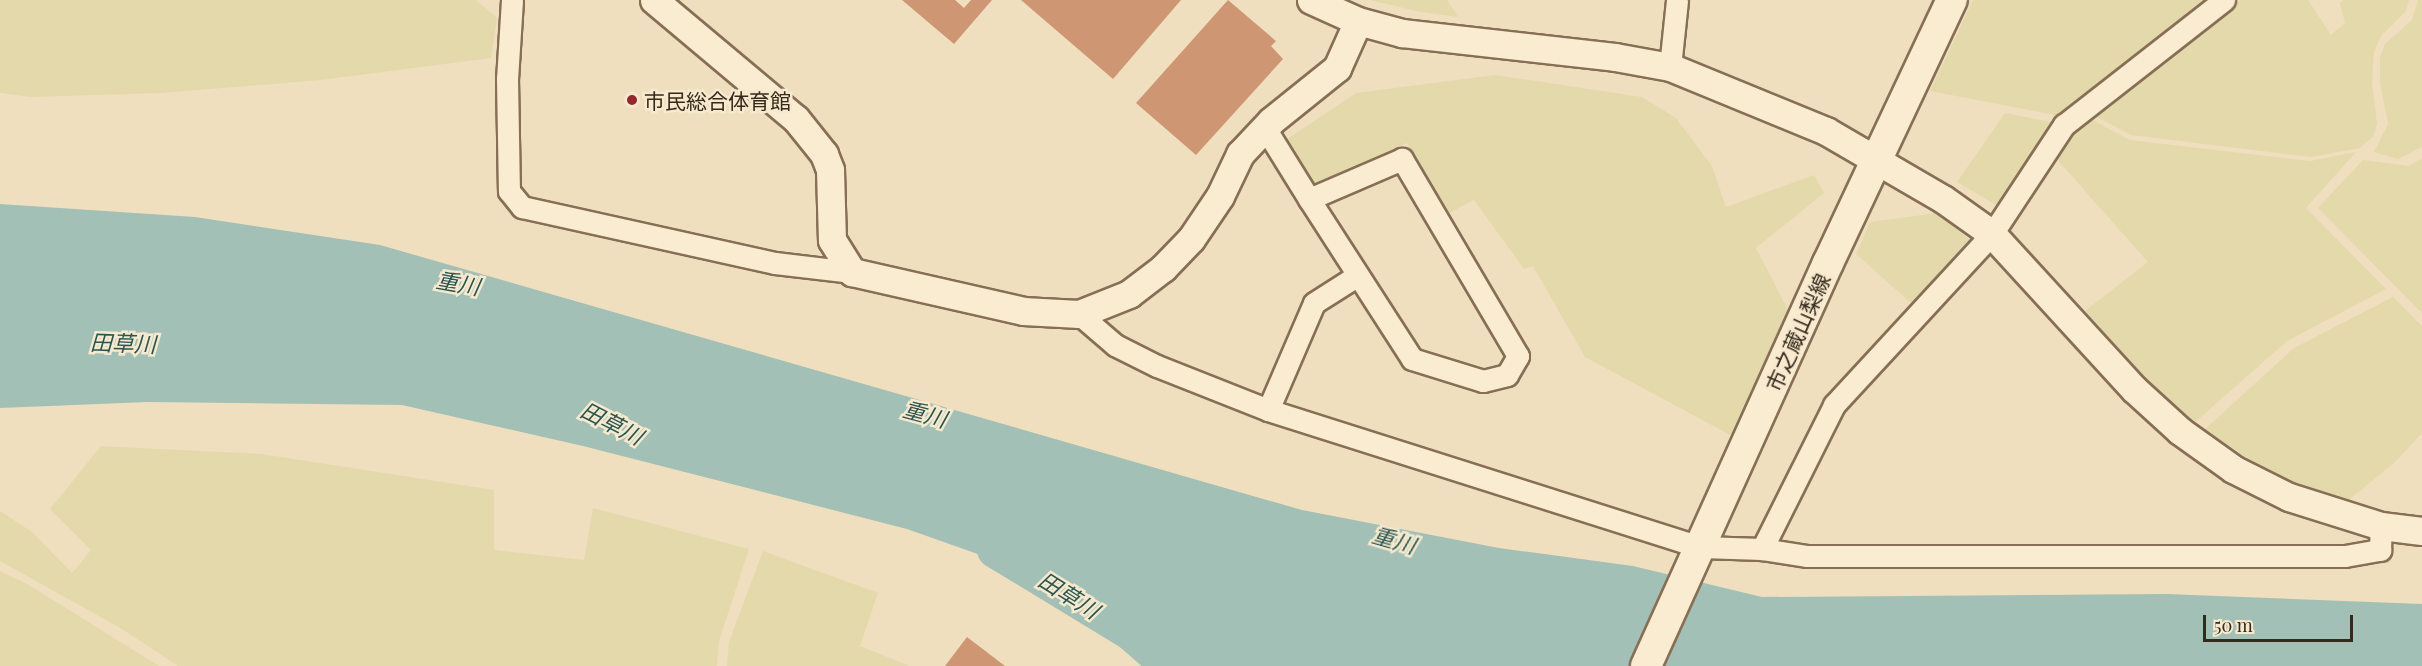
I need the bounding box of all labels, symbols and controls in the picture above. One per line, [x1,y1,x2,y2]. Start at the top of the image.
place label: 市民総合体育館 [644,87,791,113]
marker: 市民総合体育館 [625,93,639,107]
water label: 重川 [434,266,482,300]
street label: 市之蔵山梨線 [1760,269,1834,395]
water label: 田草川 [90,329,156,357]
water label: 田草川 [577,396,647,450]
water label: 重川 [900,396,950,432]
water label: 重川 [1369,521,1419,559]
water label: 田草川 [1034,566,1104,624]
scale bar [2206,603,2356,641]
text: 50 m [2214,613,2253,637]

